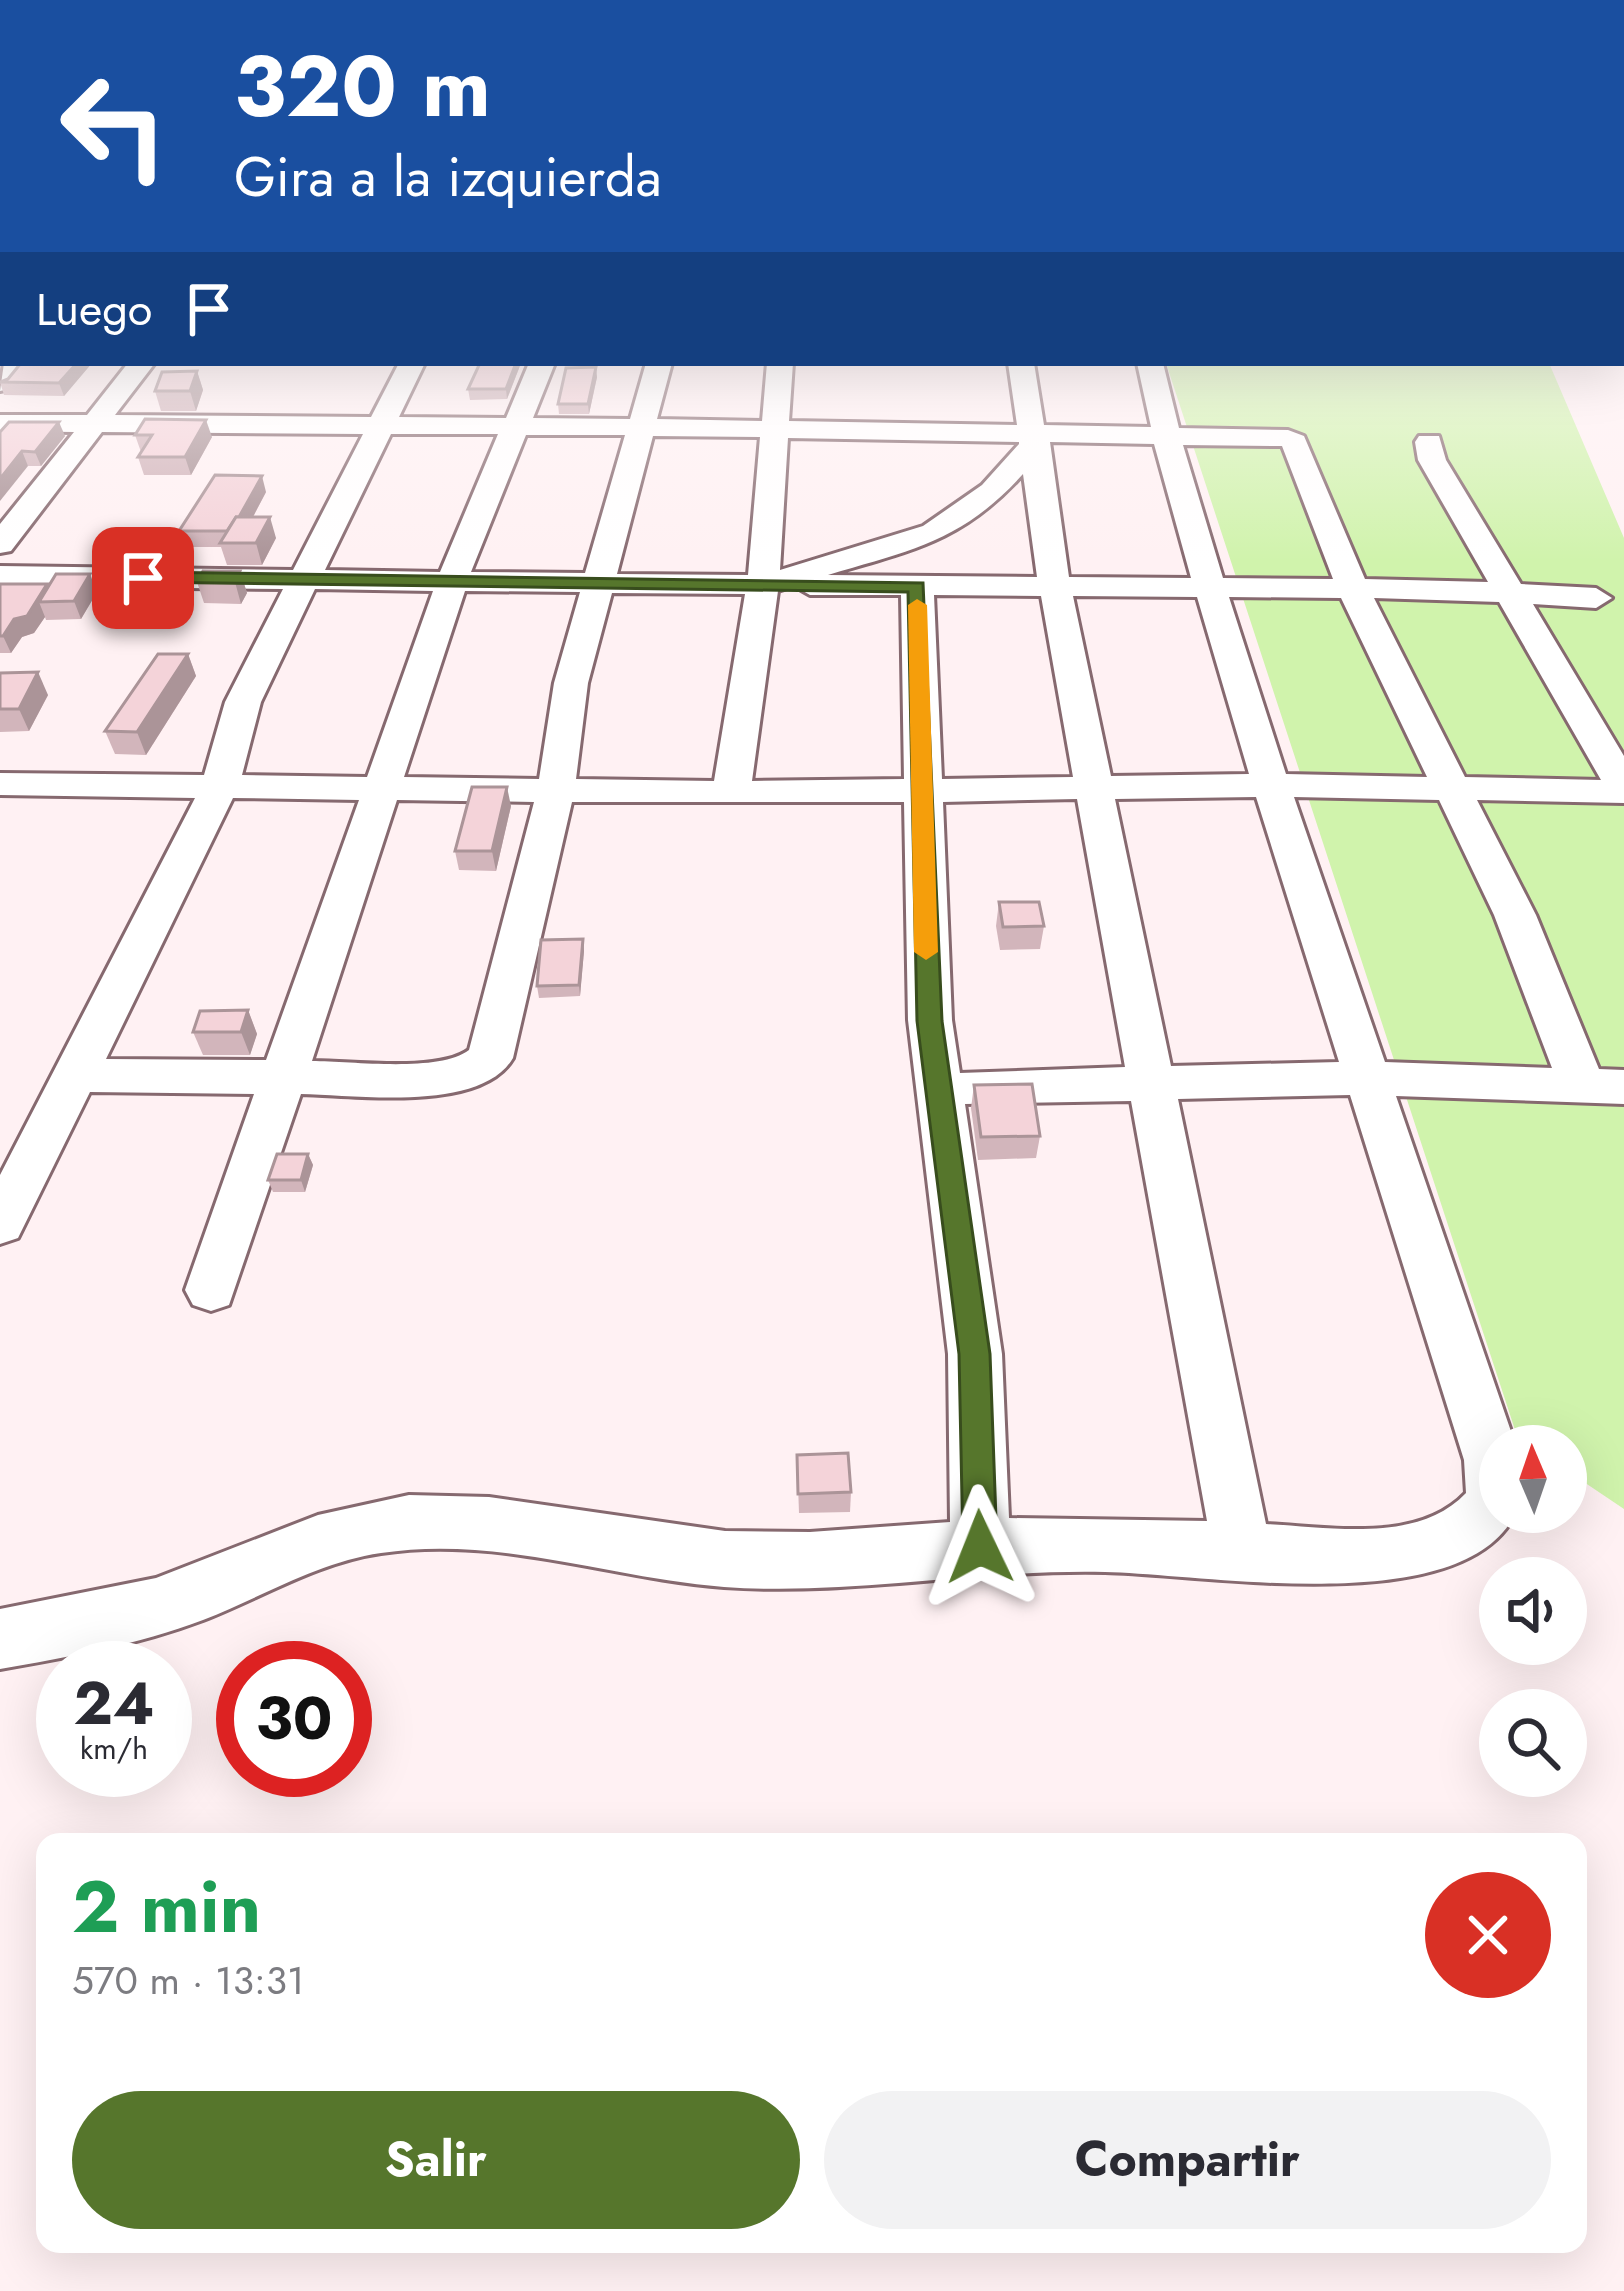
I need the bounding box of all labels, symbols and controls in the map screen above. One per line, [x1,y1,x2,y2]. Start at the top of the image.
text: 320 m [234,26,491,148]
icon: left [36,48,192,204]
text: Gira a la izquierda [234,138,662,216]
icon: arrive [176,276,242,342]
text: Luego [36,277,152,342]
pin [92,527,194,629]
icon: arrive [110,545,176,611]
north arrow [1479,1425,1587,1533]
map controls [1479,1425,1587,1797]
position arrow [917,1484,1043,1610]
button: sound [1479,1557,1587,1665]
speed limit sign: 30 [216,1641,372,1797]
text: 24 [73,1660,155,1747]
button: search [1479,1689,1587,1797]
text: km/h [80,1727,148,1770]
text: 2 min [72,1855,261,1959]
button: close [1425,1872,1551,1998]
text: 570 m · 13:31 [72,1952,304,2009]
button: Salir [72,2091,800,2229]
button: Compartir [824,2091,1551,2229]

